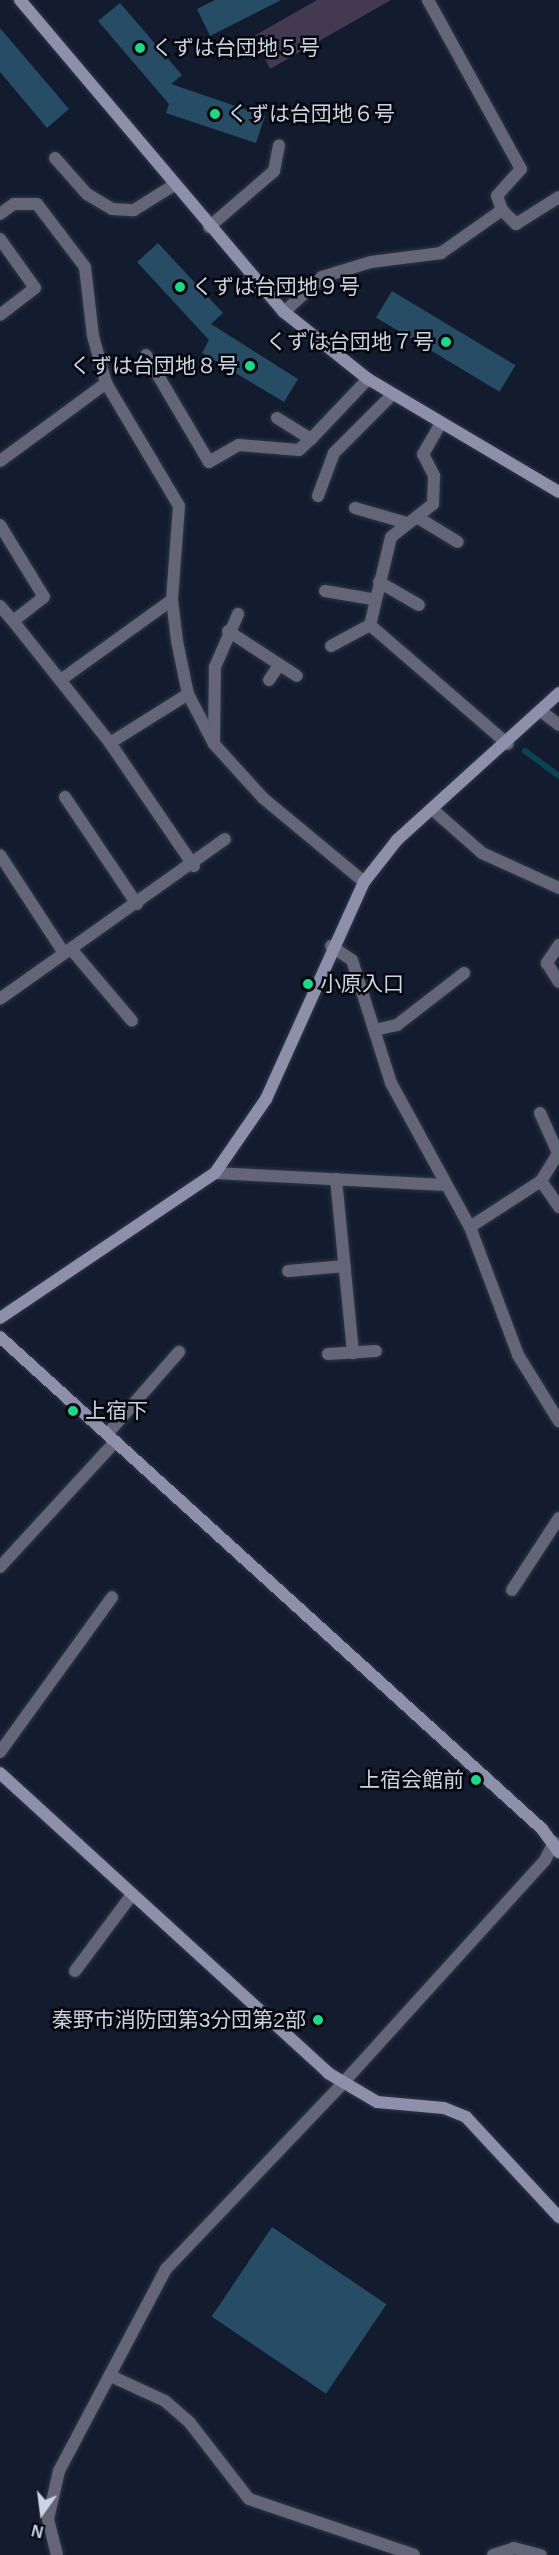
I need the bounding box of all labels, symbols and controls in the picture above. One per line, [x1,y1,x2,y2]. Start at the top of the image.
place label: くずは台団地５号 [152,35,320,61]
marker: くずは台団地５号 [133,41,147,55]
place label: くずは台団地６号 [227,101,395,127]
marker: くずは台団地６号 [208,107,222,121]
place label: くずは台団地９号 [192,274,360,300]
marker: くずは台団地９号 [173,280,187,294]
place label: くずは台団地７号 [266,329,434,355]
marker: くずは台団地７号 [439,335,453,349]
place label: くずは台団地８号 [70,353,238,379]
marker: くずは台団地８号 [243,359,257,373]
place label: 小原入口 [320,971,404,997]
marker: 小原入口 [301,977,315,991]
place label: 上宿下 [85,1398,148,1424]
marker: 上宿下 [66,1404,80,1418]
place label: 上宿会館前 [359,1767,464,1793]
marker: 上宿会館前 [469,1773,483,1787]
place label: 秦野市消防団第3分団第2部 [52,2007,306,2033]
marker: 秦野市消防団第3分団第2部 [311,2013,325,2027]
north arrow [12,2483,72,2543]
text: N [30,2521,45,2541]

